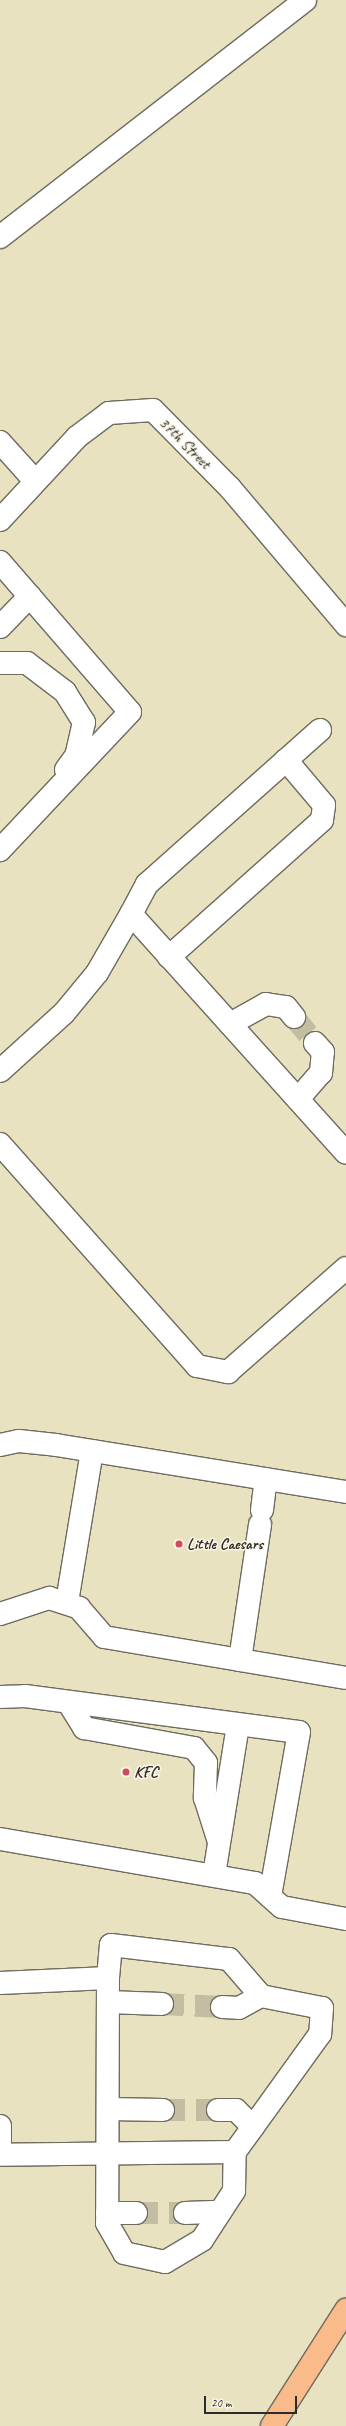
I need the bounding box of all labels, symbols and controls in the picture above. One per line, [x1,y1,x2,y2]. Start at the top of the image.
street label: 37th Street [155,413,215,473]
place label: Little Caesars [187,1534,264,1554]
marker: Little Caesars [174,1539,184,1549]
place label: KFC [134,1762,158,1782]
marker: KFC [121,1767,131,1777]
scale bar [206,2388,299,2414]
text: 20 m [211,2395,231,2411]

